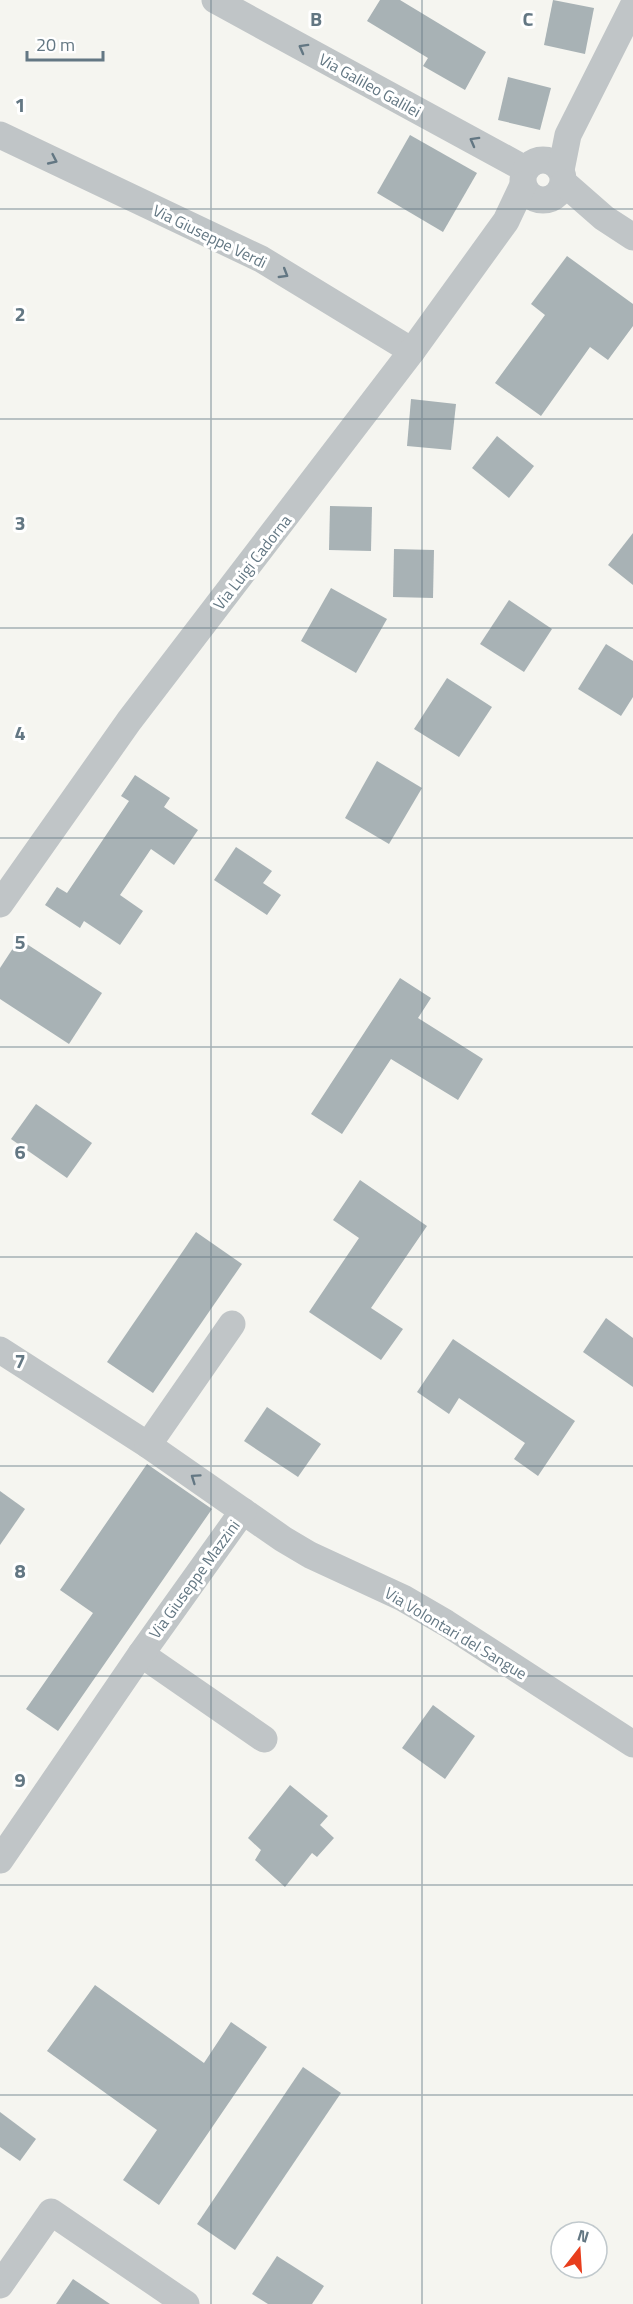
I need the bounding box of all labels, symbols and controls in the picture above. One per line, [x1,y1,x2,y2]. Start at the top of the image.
text: B [310,3,322,34]
text: C [523,3,534,34]
scale bar [27,24,104,62]
text: 20 m [36,31,75,58]
one-way arrow [299,44,309,55]
street label: Via Galileo Galilei [315,47,425,123]
text: 1 [14,89,26,120]
one-way arrow [470,137,480,148]
one-way arrow [46,153,57,165]
street label: Via Giuseppe Verdi [149,198,271,274]
one-way arrow [278,266,288,278]
text: 2 [14,298,26,329]
text: 3 [14,507,26,538]
street label: Via Luigi Cadorna [207,509,297,615]
text: 4 [14,717,26,748]
text: 5 [14,926,26,957]
text: 6 [14,1136,26,1167]
text: 7 [14,1345,26,1376]
one-way arrow [191,1474,202,1485]
street label: Via Giuseppe Mazzini [143,1515,245,1643]
text: 8 [14,1555,26,1586]
street label: Via Volontari del Sangue [380,1581,532,1685]
text: 9 [14,1764,26,1795]
north arrow [549,2220,609,2280]
text: N [575,2223,592,2249]

